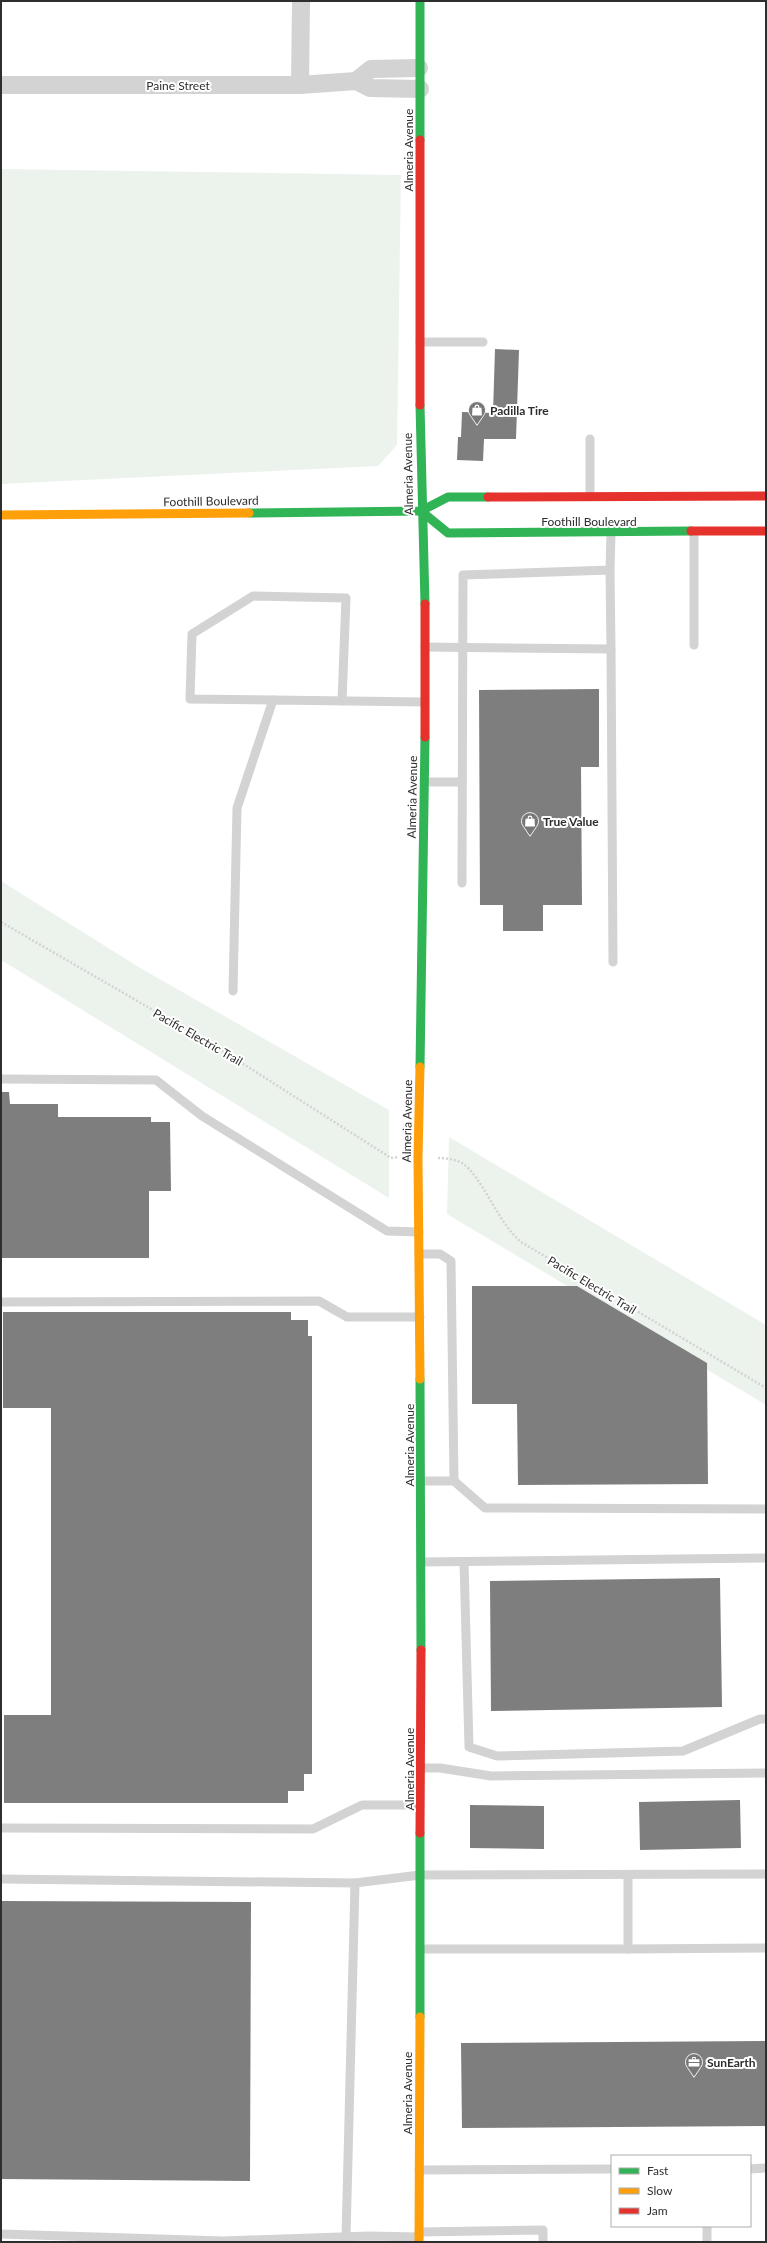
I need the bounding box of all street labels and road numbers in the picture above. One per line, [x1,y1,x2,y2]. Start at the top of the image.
street label: Paine Street [146,78,210,93]
street label: Almeria Avenue [401,109,416,191]
street label: Almeria Avenue [400,433,416,515]
street label: Foothill Boulevard [163,493,259,509]
street label: Foothill Boulevard [541,514,637,529]
street label: Almeria Avenue [404,756,420,838]
street label: Pacific Electric Trail [151,1005,245,1069]
street label: Almeria Avenue [399,1080,415,1162]
street label: Pacific Electric Trail [545,1253,639,1317]
street label: Almeria Avenue [402,1404,417,1486]
street label: Almeria Avenue [402,1728,417,1810]
street label: Almeria Avenue [400,2052,415,2134]

